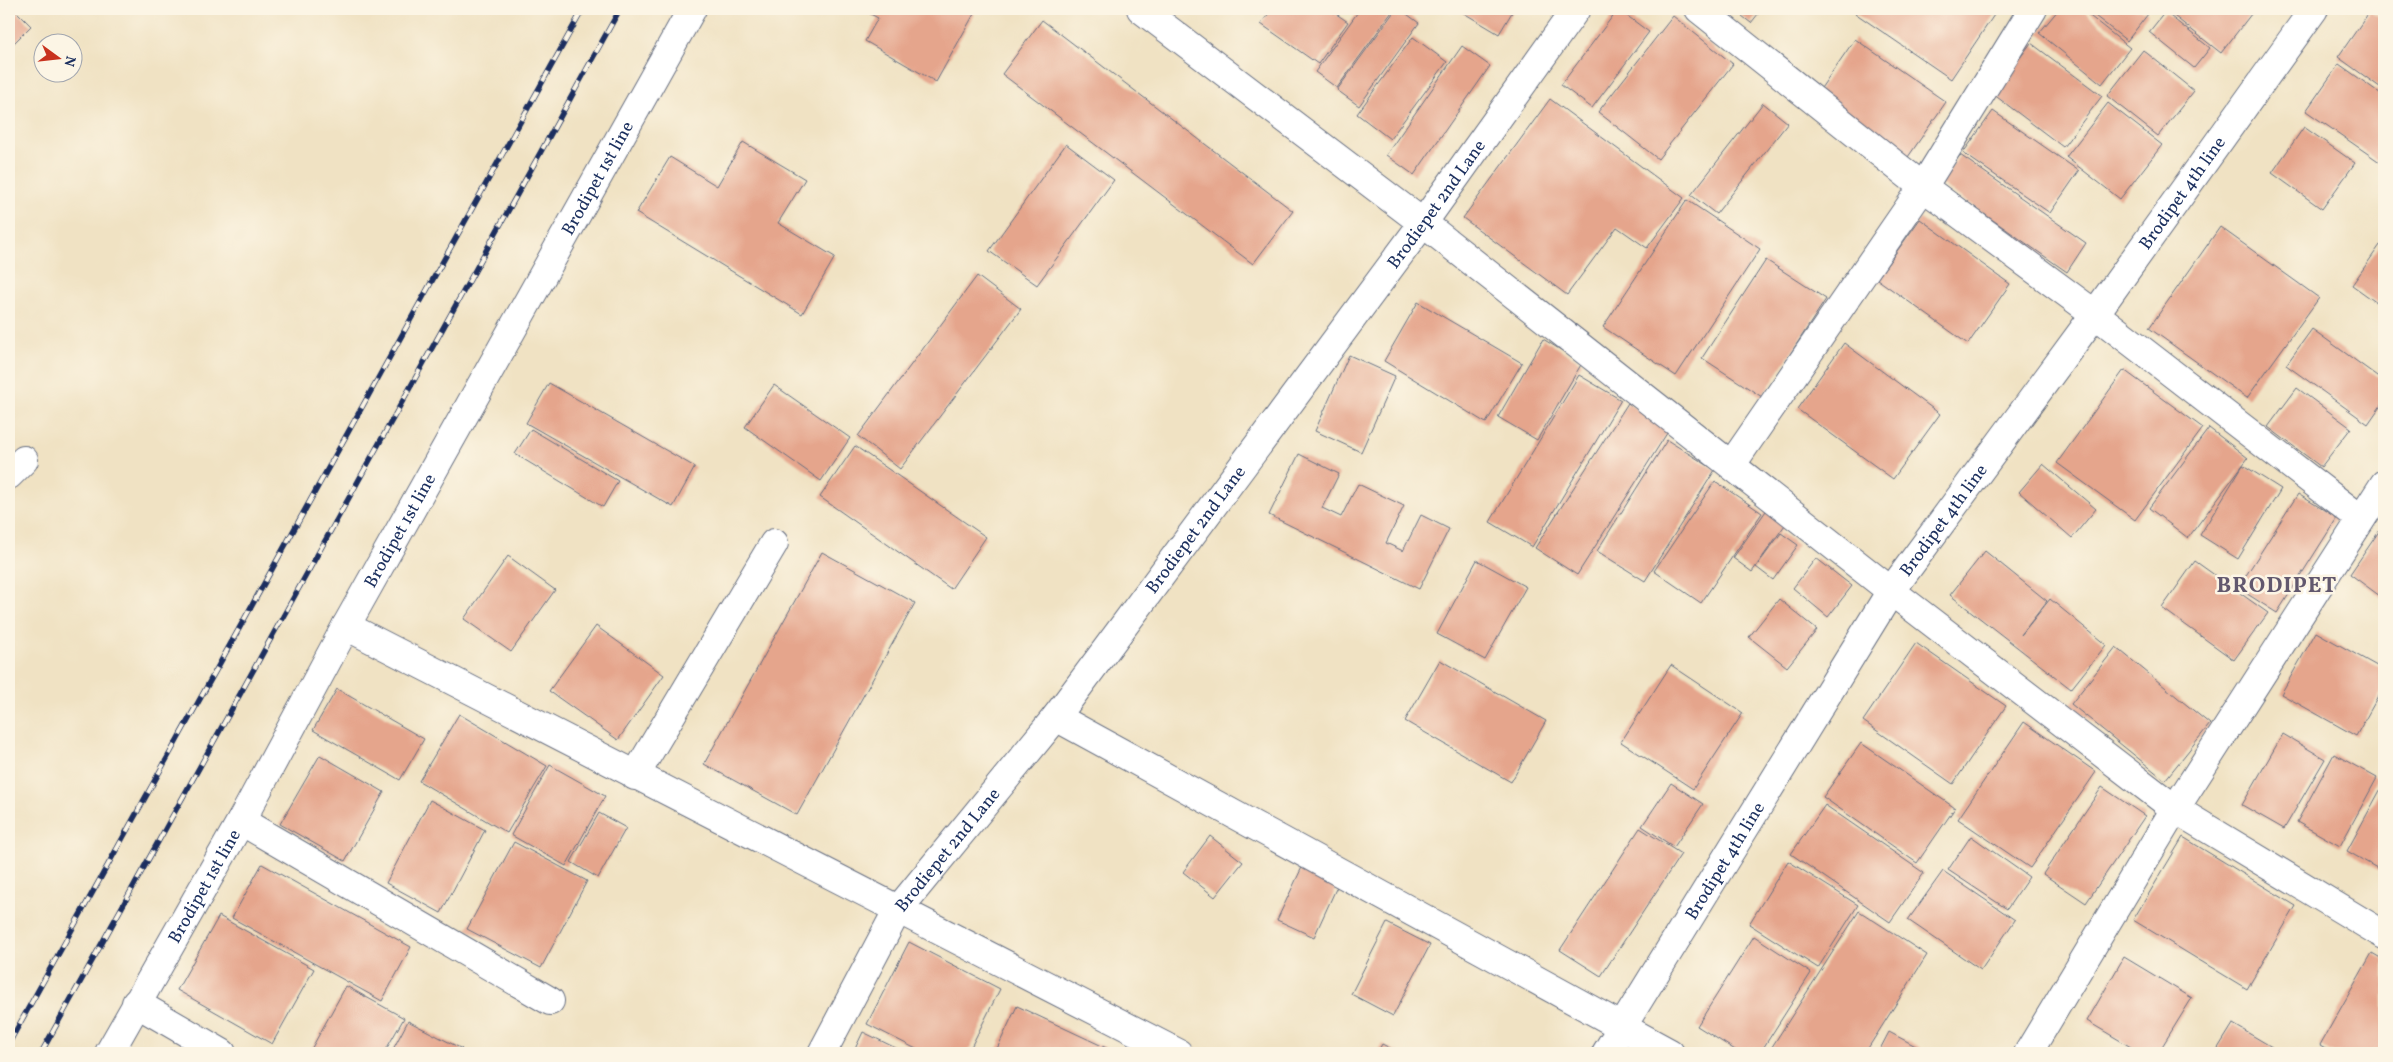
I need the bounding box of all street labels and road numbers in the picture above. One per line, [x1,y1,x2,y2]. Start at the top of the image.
street label: Brodipet 1st line [556,117,641,240]
street label: Brodipet 4th line [2134,132,2233,256]
street label: Brodiepet 2nd Lane [1382,135,1493,274]
street label: Brodipet 4th line [1895,459,1994,582]
street label: Brodiepet 2nd Lane [1141,461,1252,600]
street label: Brodipet 1st line [359,469,443,593]
street label: Brodiepet 2nd Lane [890,783,1007,918]
street label: Brodipet 4th line [1680,798,1772,925]
street label: Brodipet 1st line [163,825,248,948]

